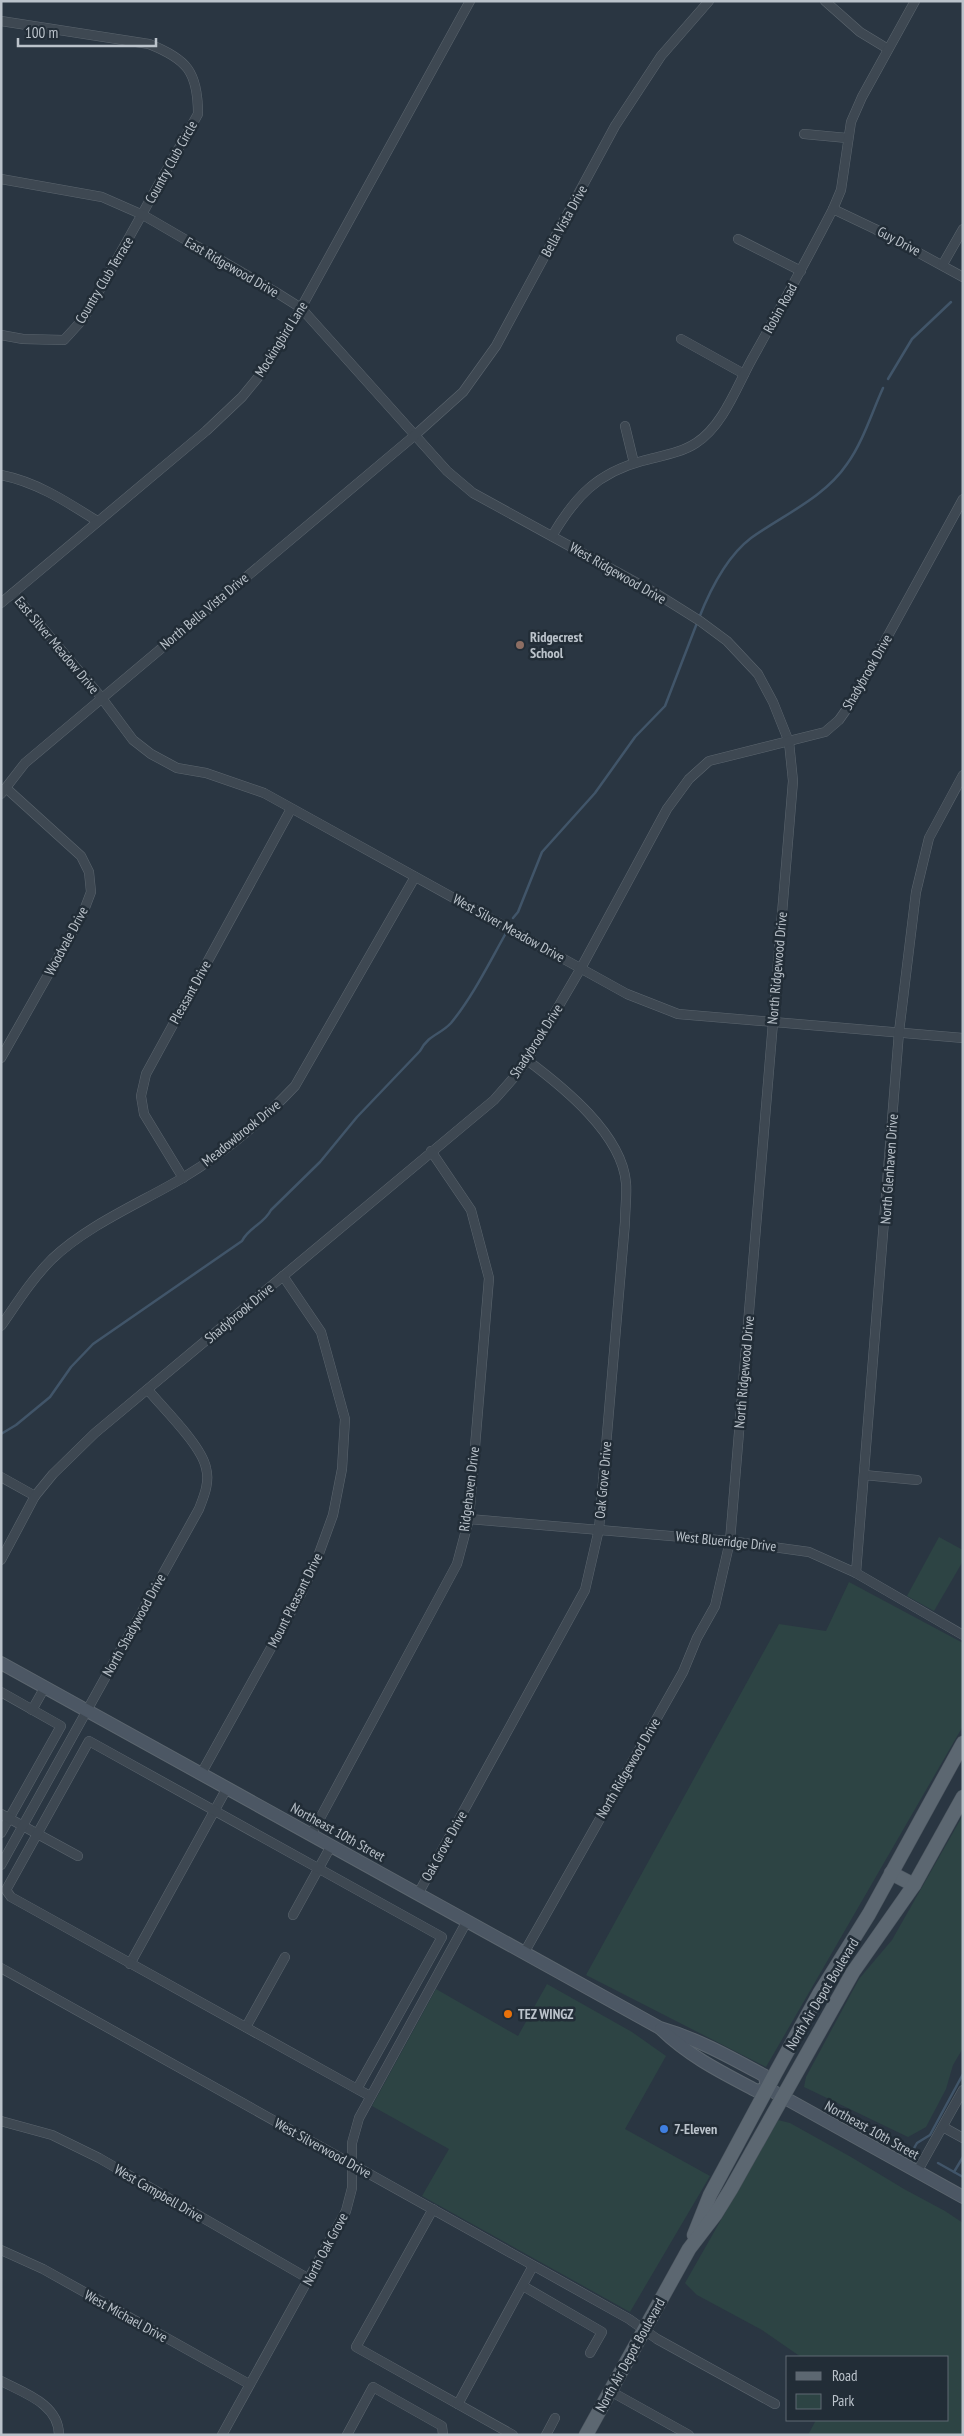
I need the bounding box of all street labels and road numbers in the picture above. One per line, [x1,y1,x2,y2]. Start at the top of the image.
street label: Country Club Circle [141,117,201,207]
street label: Bella Vista Drive [537,182,591,260]
street label: Guy Drive [874,222,924,260]
street label: Country Club Terrace [71,233,137,327]
street label: East Ridgewood Drive [182,233,282,301]
street label: Robin Road [759,280,801,336]
street label: Mockingbird Lane [251,298,311,380]
street label: West Ridgewood Drive [567,538,670,608]
street label: North Bella Vista Drive [156,569,252,653]
street label: East Silver Meadow Drive [11,592,103,698]
street label: Shadybrook Drive [838,631,896,713]
street label: West Silver Meadow Drive [450,890,568,966]
street label: Woodvale Drive [40,903,92,979]
street label: North Ridgewood Drive [763,911,791,1025]
street label: Pleasant Drive [165,957,215,1027]
street label: Shadybrook Drive [505,1000,567,1081]
street label: Meadowbrook Drive [198,1096,284,1170]
street label: North Glenhaven Drive [876,1113,902,1225]
street label: Shadybrook Drive [201,1279,277,1347]
street label: North Ridgewood Drive [730,1315,758,1429]
street label: Oak Grove Drive [591,1440,615,1519]
street label: Ridgehaven Drive [455,1445,483,1532]
street label: West Blueridge Drive [675,1527,777,1555]
street label: Mount Pleasant Drive [263,1550,327,1650]
street label: North Shadywood Drive [98,1570,170,1679]
street label: North Ridgewood Drive [592,1714,664,1821]
street label: Northeast 10th Street [288,1799,389,1865]
street label: Oak Grove Drive [417,1808,471,1884]
street label: North Air Depot Boulevard [781,1935,863,2053]
street label: Northeast 10th Street [822,2097,923,2163]
street label: West Silverwood Drive [271,2114,375,2182]
street label: West Campbell Drive [111,2160,207,2226]
street label: North Oak Grove [298,2209,352,2289]
street label: West Michael Drive [81,2286,171,2346]
street label: North Air Depot Boulevard [591,2295,669,2415]

